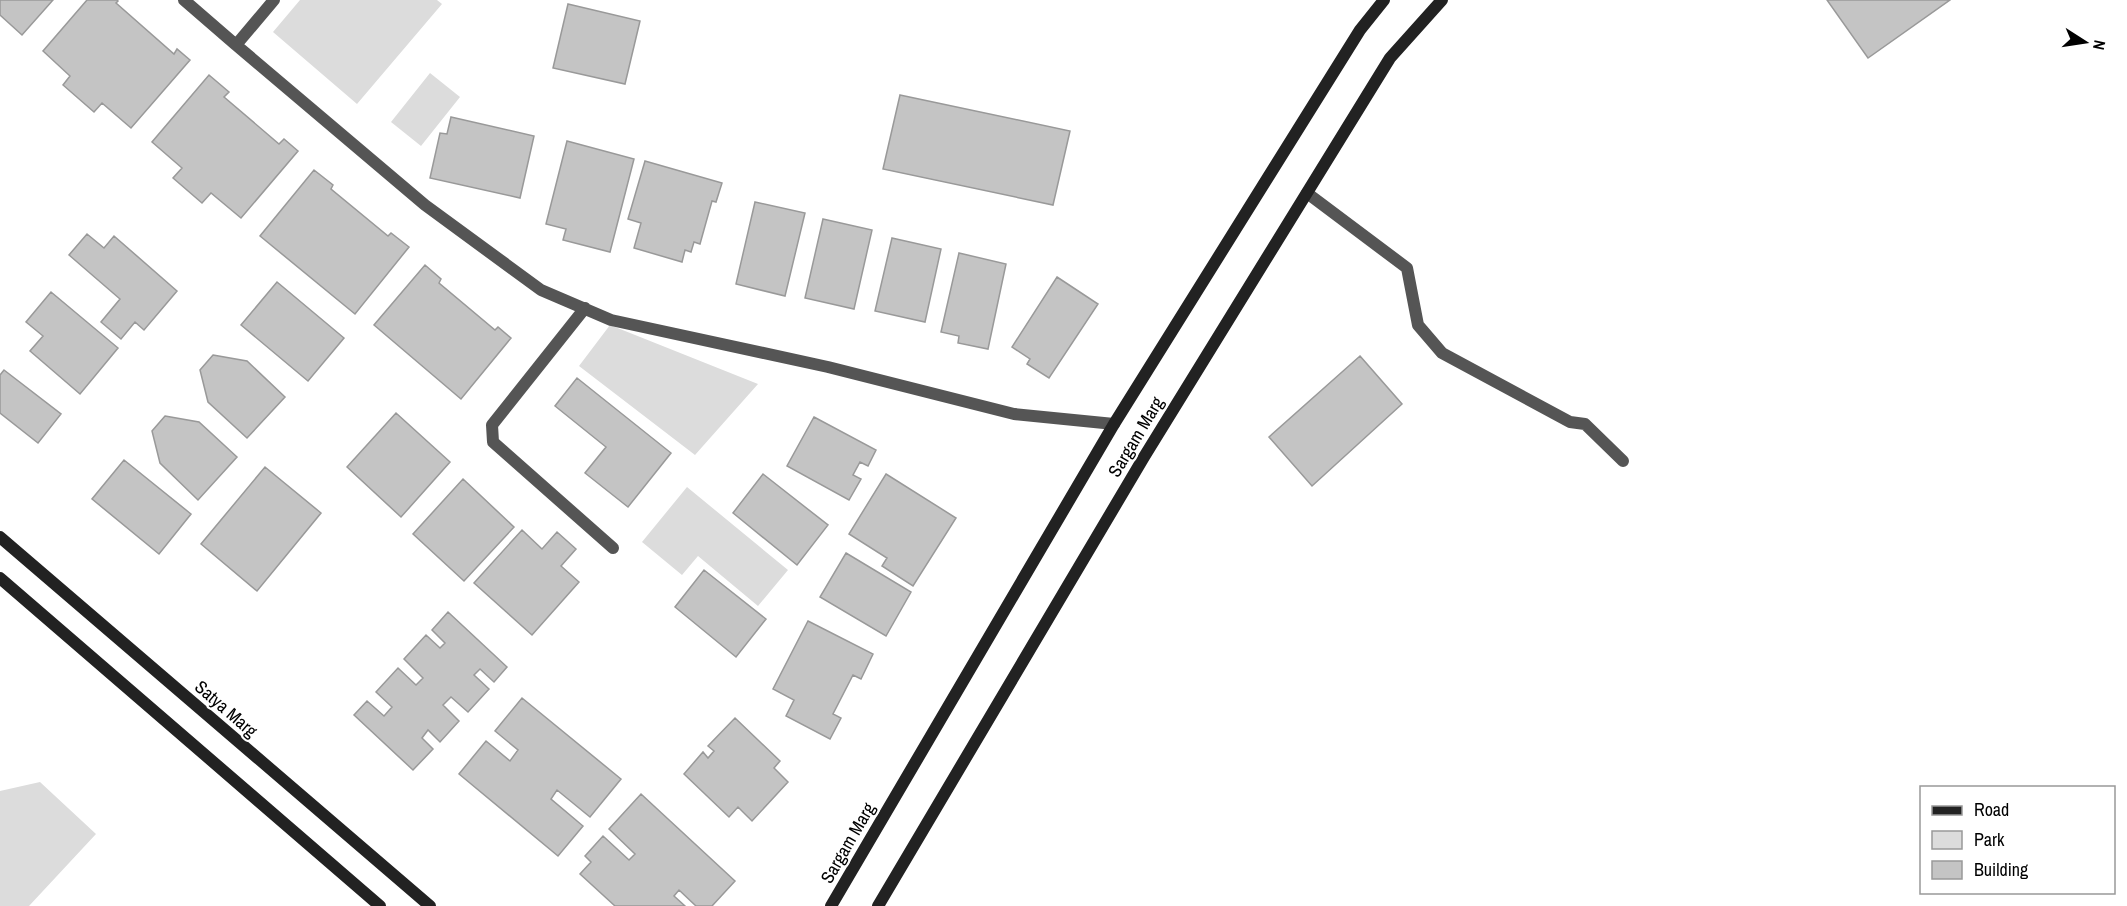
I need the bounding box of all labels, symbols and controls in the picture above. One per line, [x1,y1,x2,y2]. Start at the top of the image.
north arrow [2055,12,2115,72]
text: N [2088,38,2111,52]
street label: Sargam Marg [1102,391,1170,481]
street label: Satya Marg [190,674,264,743]
legend [1920,786,2115,894]
street label: Sargam Marg [814,797,881,888]
text: Road [1974,797,2009,822]
text: Park [1974,827,2005,852]
text: Building [1974,857,2029,882]

